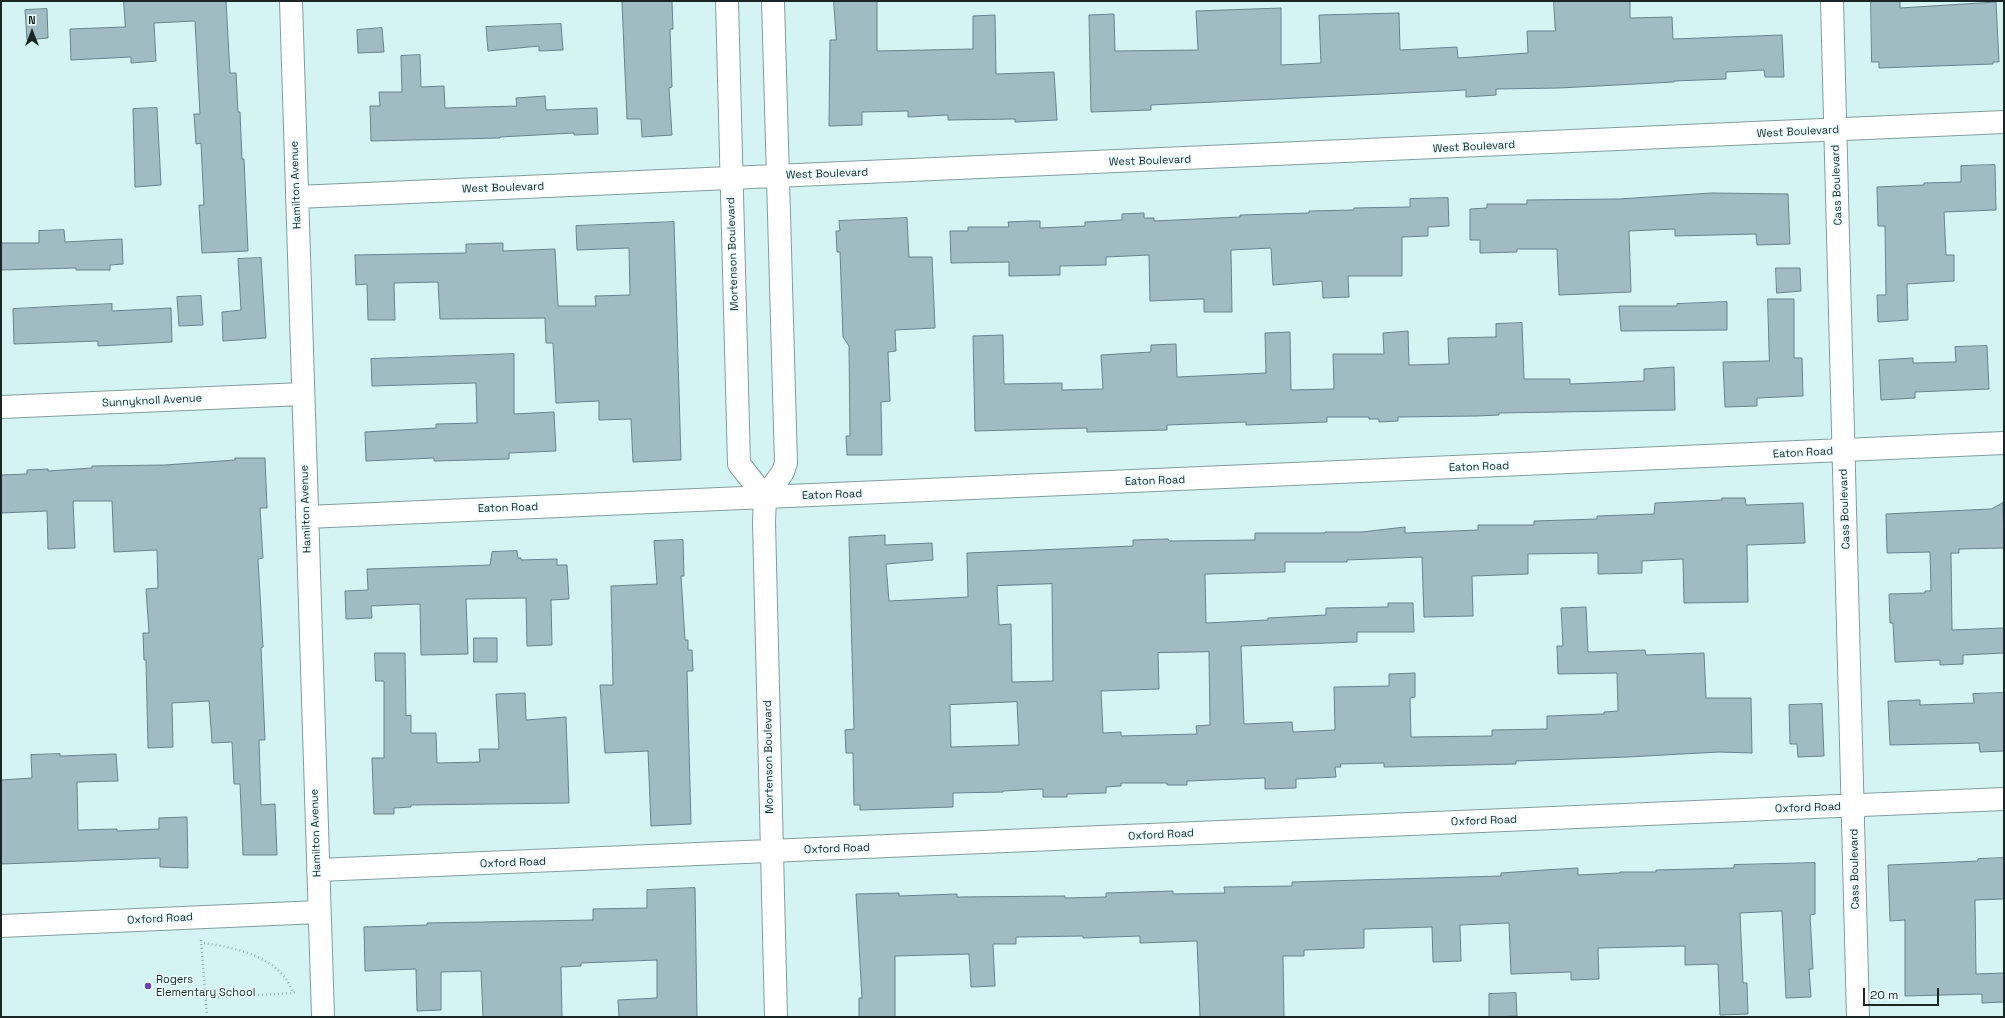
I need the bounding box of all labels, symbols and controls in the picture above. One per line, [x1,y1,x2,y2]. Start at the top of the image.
north arrow [12,12,52,52]
text: N [28,13,36,27]
street label: West Boulevard [1756,123,1840,141]
street label: West Boulevard [1432,138,1516,156]
street label: Hamilton Avenue [288,141,304,229]
street label: Cass Boulevard [1829,144,1845,226]
street label: West Boulevard [1109,153,1191,169]
street label: West Boulevard [786,166,868,182]
street label: West Boulevard [462,180,544,196]
street label: Mortenson Boulevard [724,197,742,311]
street label: Sunnyknoll Avenue [102,392,202,410]
street label: Eaton Road [1772,445,1834,461]
street label: Eaton Road [1449,459,1509,475]
street label: Hamilton Avenue [298,465,314,553]
street label: Cass Boulevard [1837,468,1853,550]
street label: Eaton Road [1125,473,1185,489]
street label: Eaton Road [802,487,862,503]
street label: Eaton Road [478,500,538,516]
street label: Mortenson Boulevard [761,700,777,814]
street label: Hamilton Avenue [308,789,324,877]
street label: Oxford Road [1775,800,1841,816]
street label: Oxford Road [1451,813,1517,829]
street label: Oxford Road [1128,827,1194,843]
street label: Cass Boulevard [1848,829,1862,909]
street label: Oxford Road [804,841,870,857]
street label: Oxford Road [480,855,546,871]
street label: Oxford Road [127,911,193,927]
place label: Rogers Elementary School [156,973,255,999]
scale bar [1865,980,1941,1006]
marker: Rogers Elementary School [143,981,153,991]
text: 20 m [1870,987,1898,1003]

